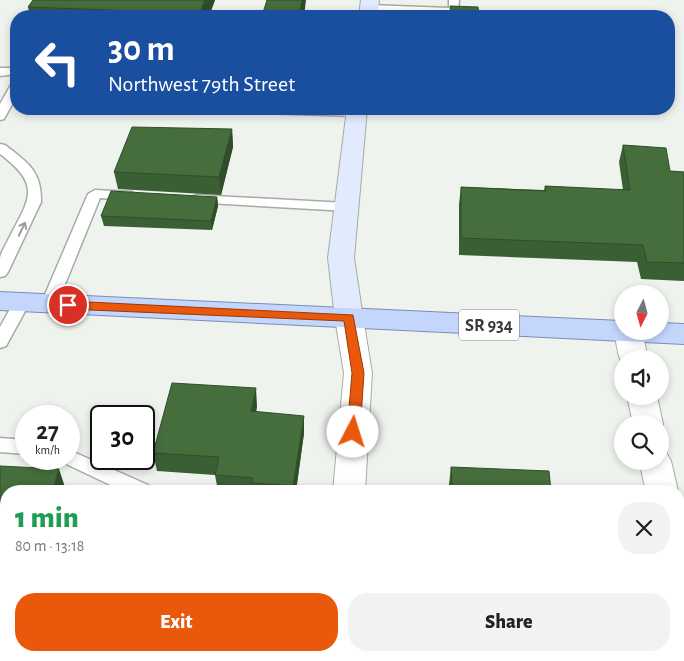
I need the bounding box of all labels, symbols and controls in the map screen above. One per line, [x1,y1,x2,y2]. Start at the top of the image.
icon: left [25,30,90,95]
text: 30 m [108,32,175,67]
text: Northwest 79th Street [108,73,295,95]
one-way arrow [17,222,27,237]
pin [47,284,89,326]
north arrow [614,285,669,340]
map controls [614,285,669,470]
icon: arrive [54,291,82,319]
road number: SR 934 [459,310,519,340]
button: sound [614,350,669,405]
speed limit sign: 30 [90,405,155,470]
position arrow [326,405,378,457]
button: search [614,415,669,470]
text: 27 [36,419,59,444]
text: km/h [35,444,60,456]
button: close [618,502,670,554]
text: 1 min [15,503,79,533]
text: 80 m · 13:18 [15,538,84,554]
button: Exit [15,593,338,651]
button: Share [348,593,670,651]

